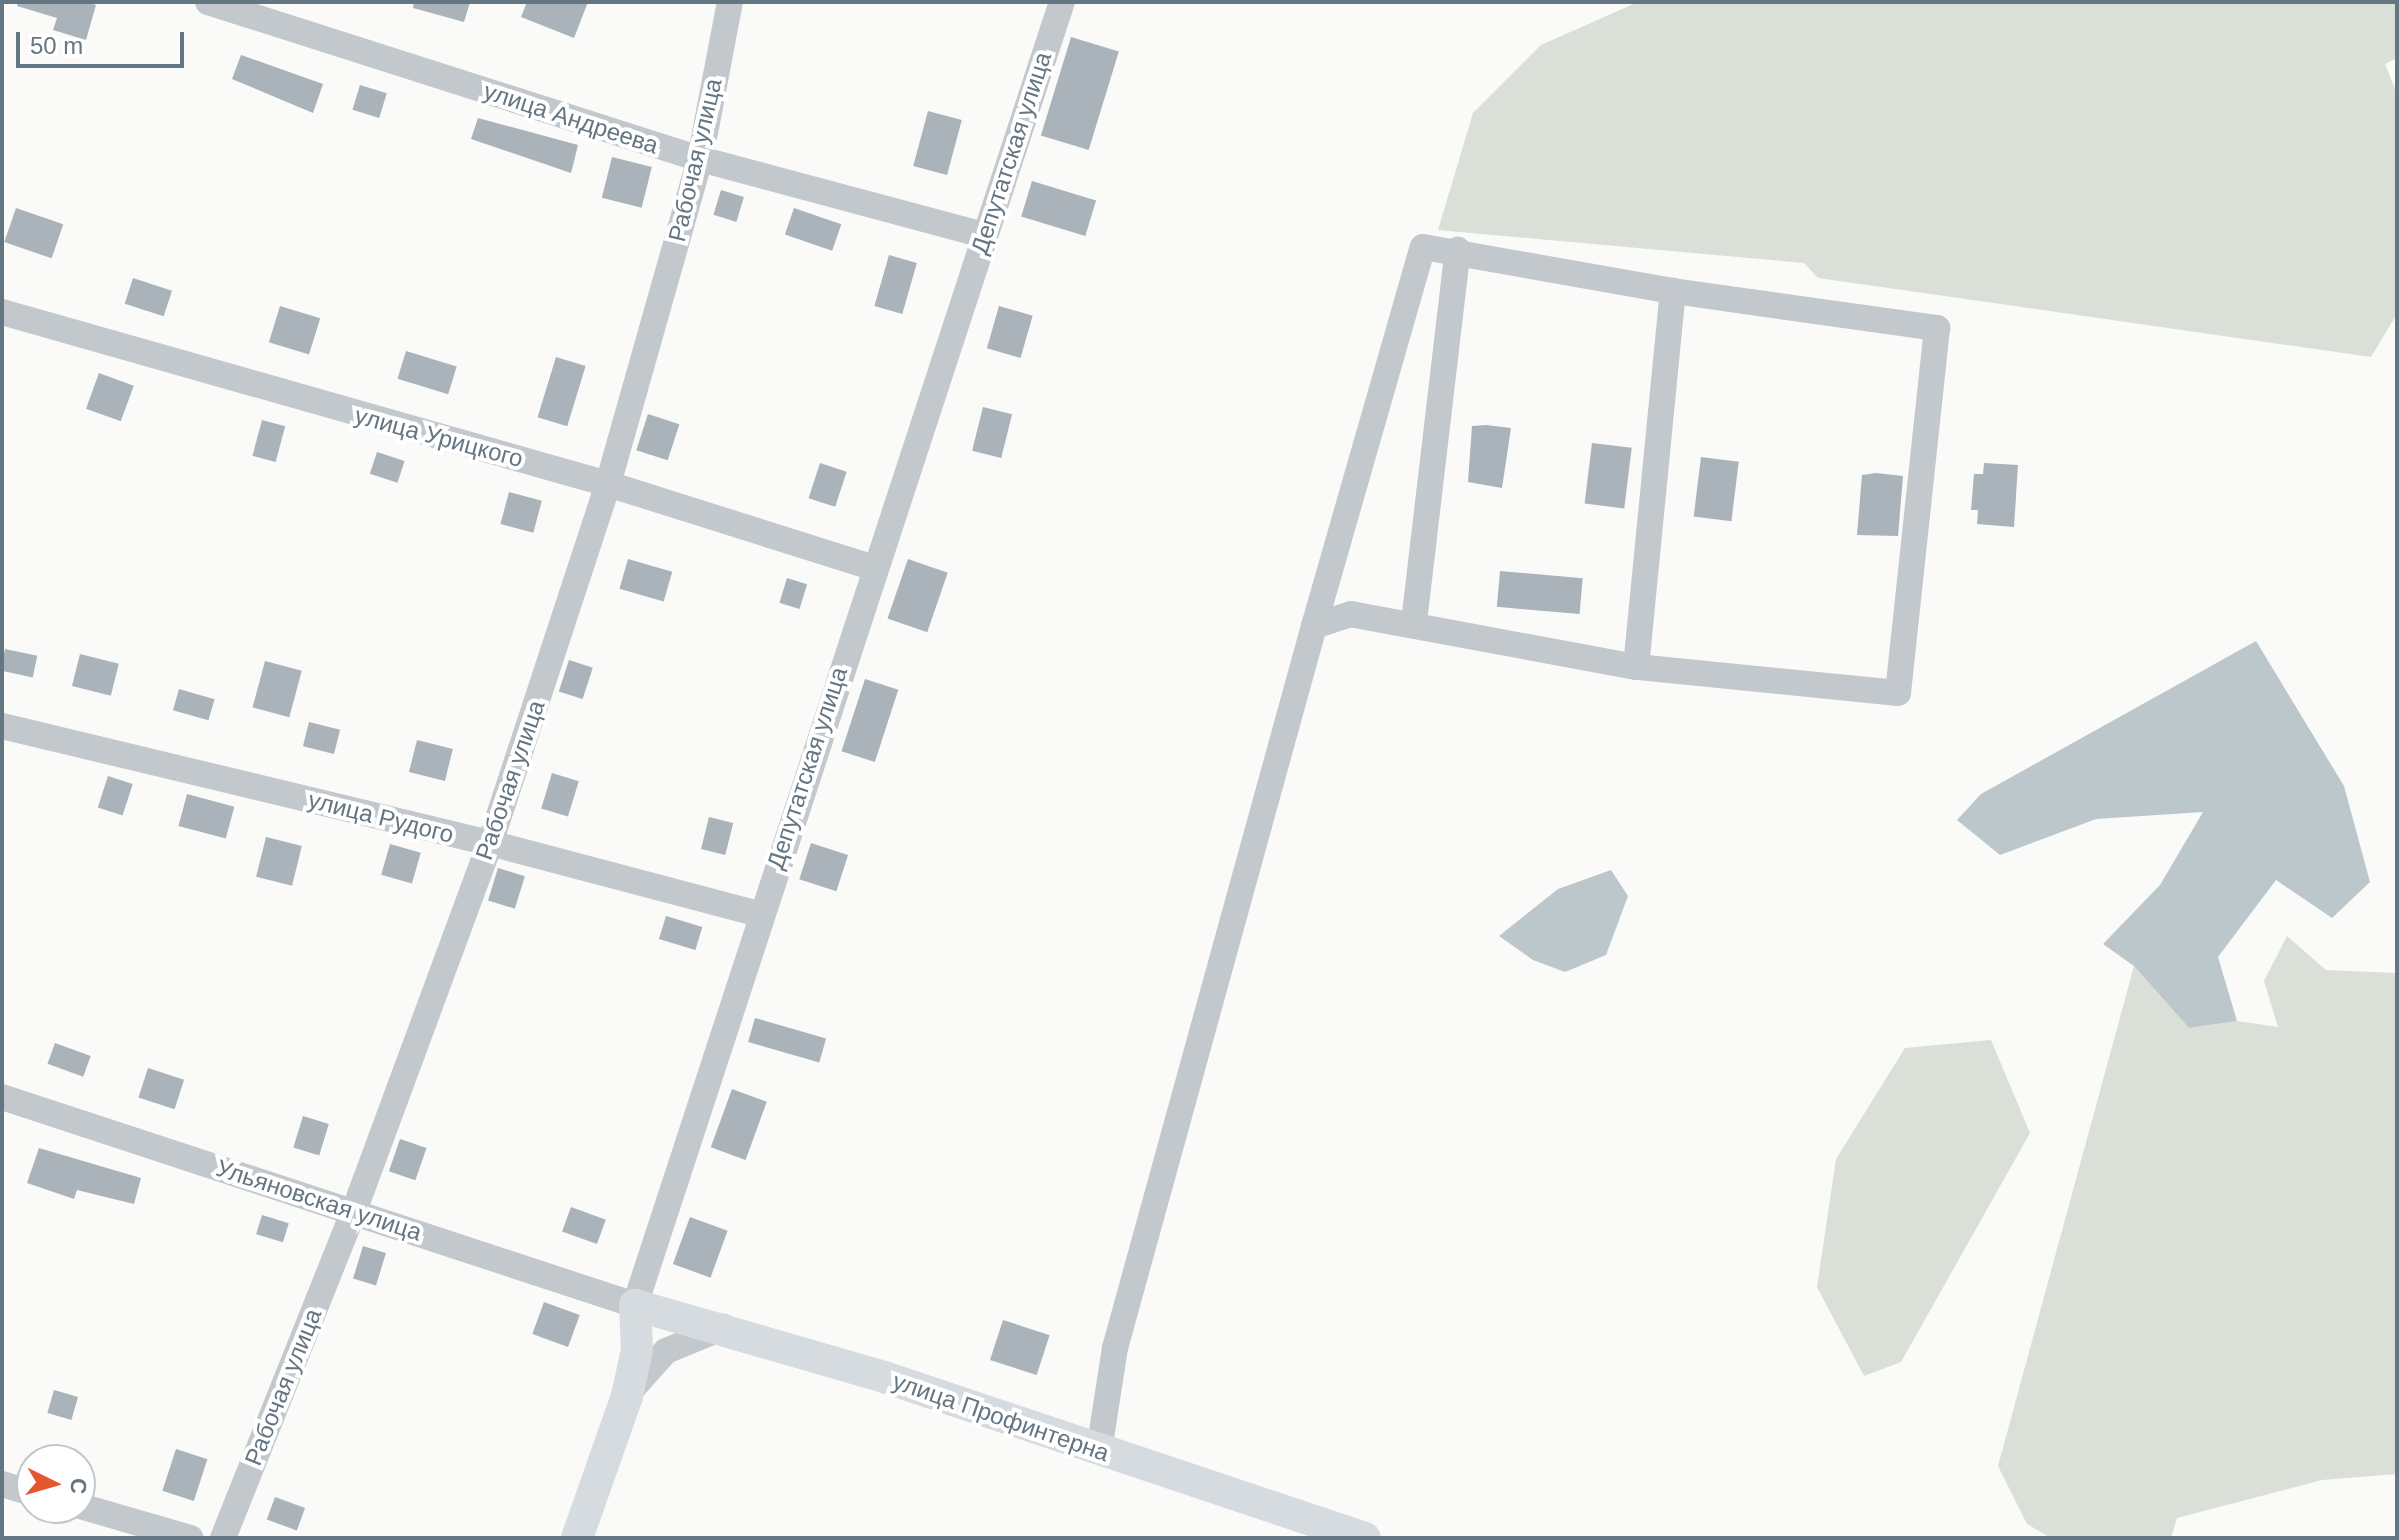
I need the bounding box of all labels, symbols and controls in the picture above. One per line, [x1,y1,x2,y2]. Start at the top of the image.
scale bar [20,16,188,66]
text: 50 m [30,32,83,59]
street label: Депутатская улица [965,48,1057,258]
street label: улица Андреева [480,76,662,160]
street label: Рабочая улица [662,76,728,244]
street label: улица Урицкого [352,401,526,473]
street label: Депутатская улица [761,663,853,873]
street label: Рабочая улица [469,697,551,863]
street label: улица Рудого [305,785,457,849]
street label: Ульяновская улица [213,1153,425,1247]
street label: Рабочая улица [238,1304,328,1470]
street label: улица Профинтерна [889,1366,1113,1468]
north arrow [16,1444,96,1524]
text: С [65,1477,92,1495]

